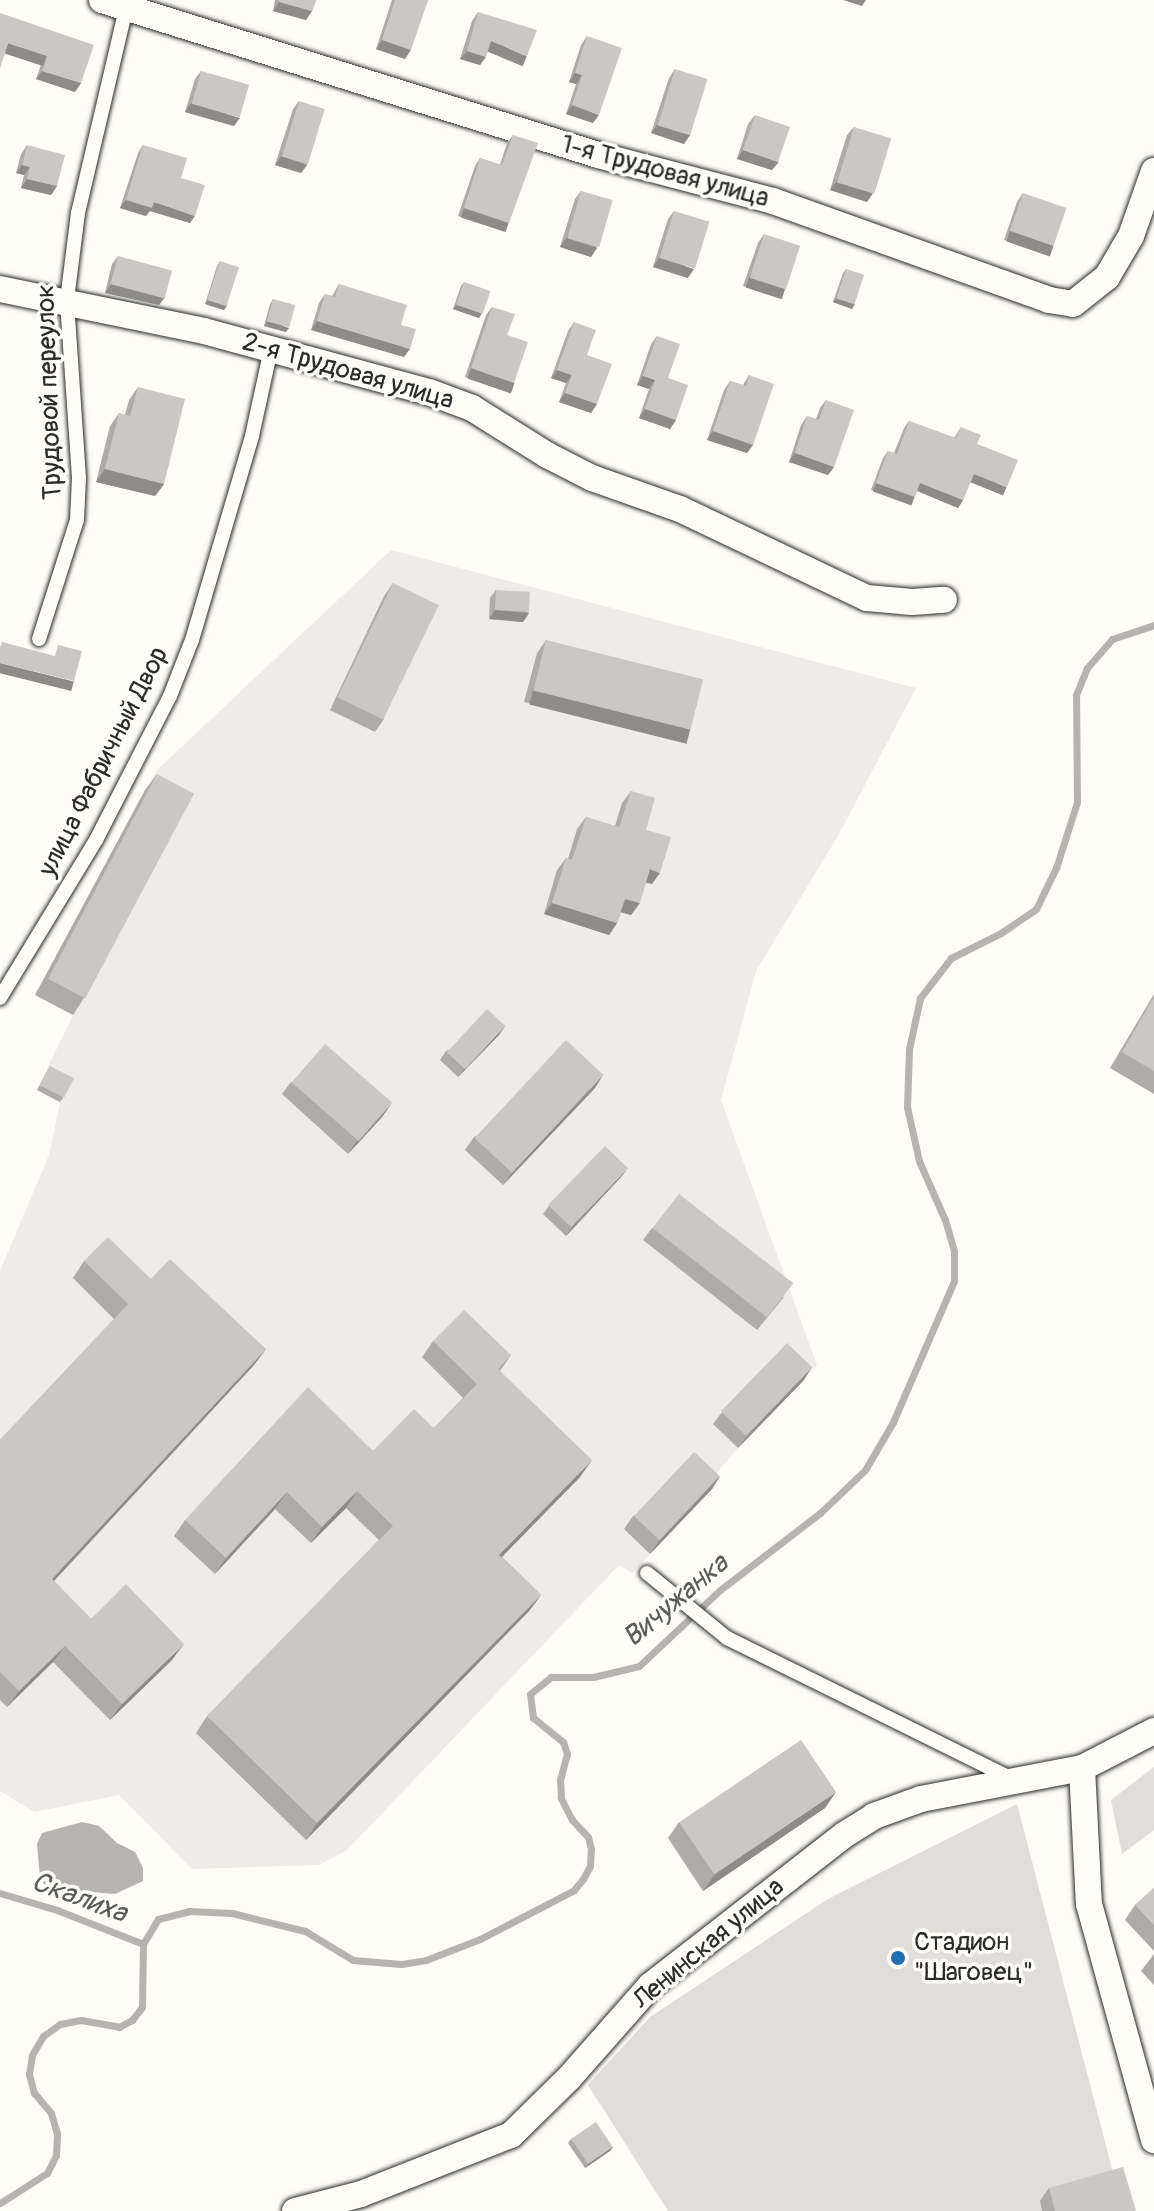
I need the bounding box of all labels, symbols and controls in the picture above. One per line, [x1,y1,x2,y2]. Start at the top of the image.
street label: 1-я Трудовая улица [558,129,772,215]
street label: Трудовой переулок [31,284,69,500]
street label: 2-я Трудовая улица [239,327,457,417]
street label: улица Фабричный Двор [33,642,175,882]
water label: Вичужанка [617,1547,735,1655]
water label: Скалиха [27,1865,131,1931]
street label: Ленинская улица [627,1872,791,2016]
place label: Стадион "Шаговец" [914,1927,1033,1988]
marker: Стадион "Шаговец" [889,1949,907,1967]

